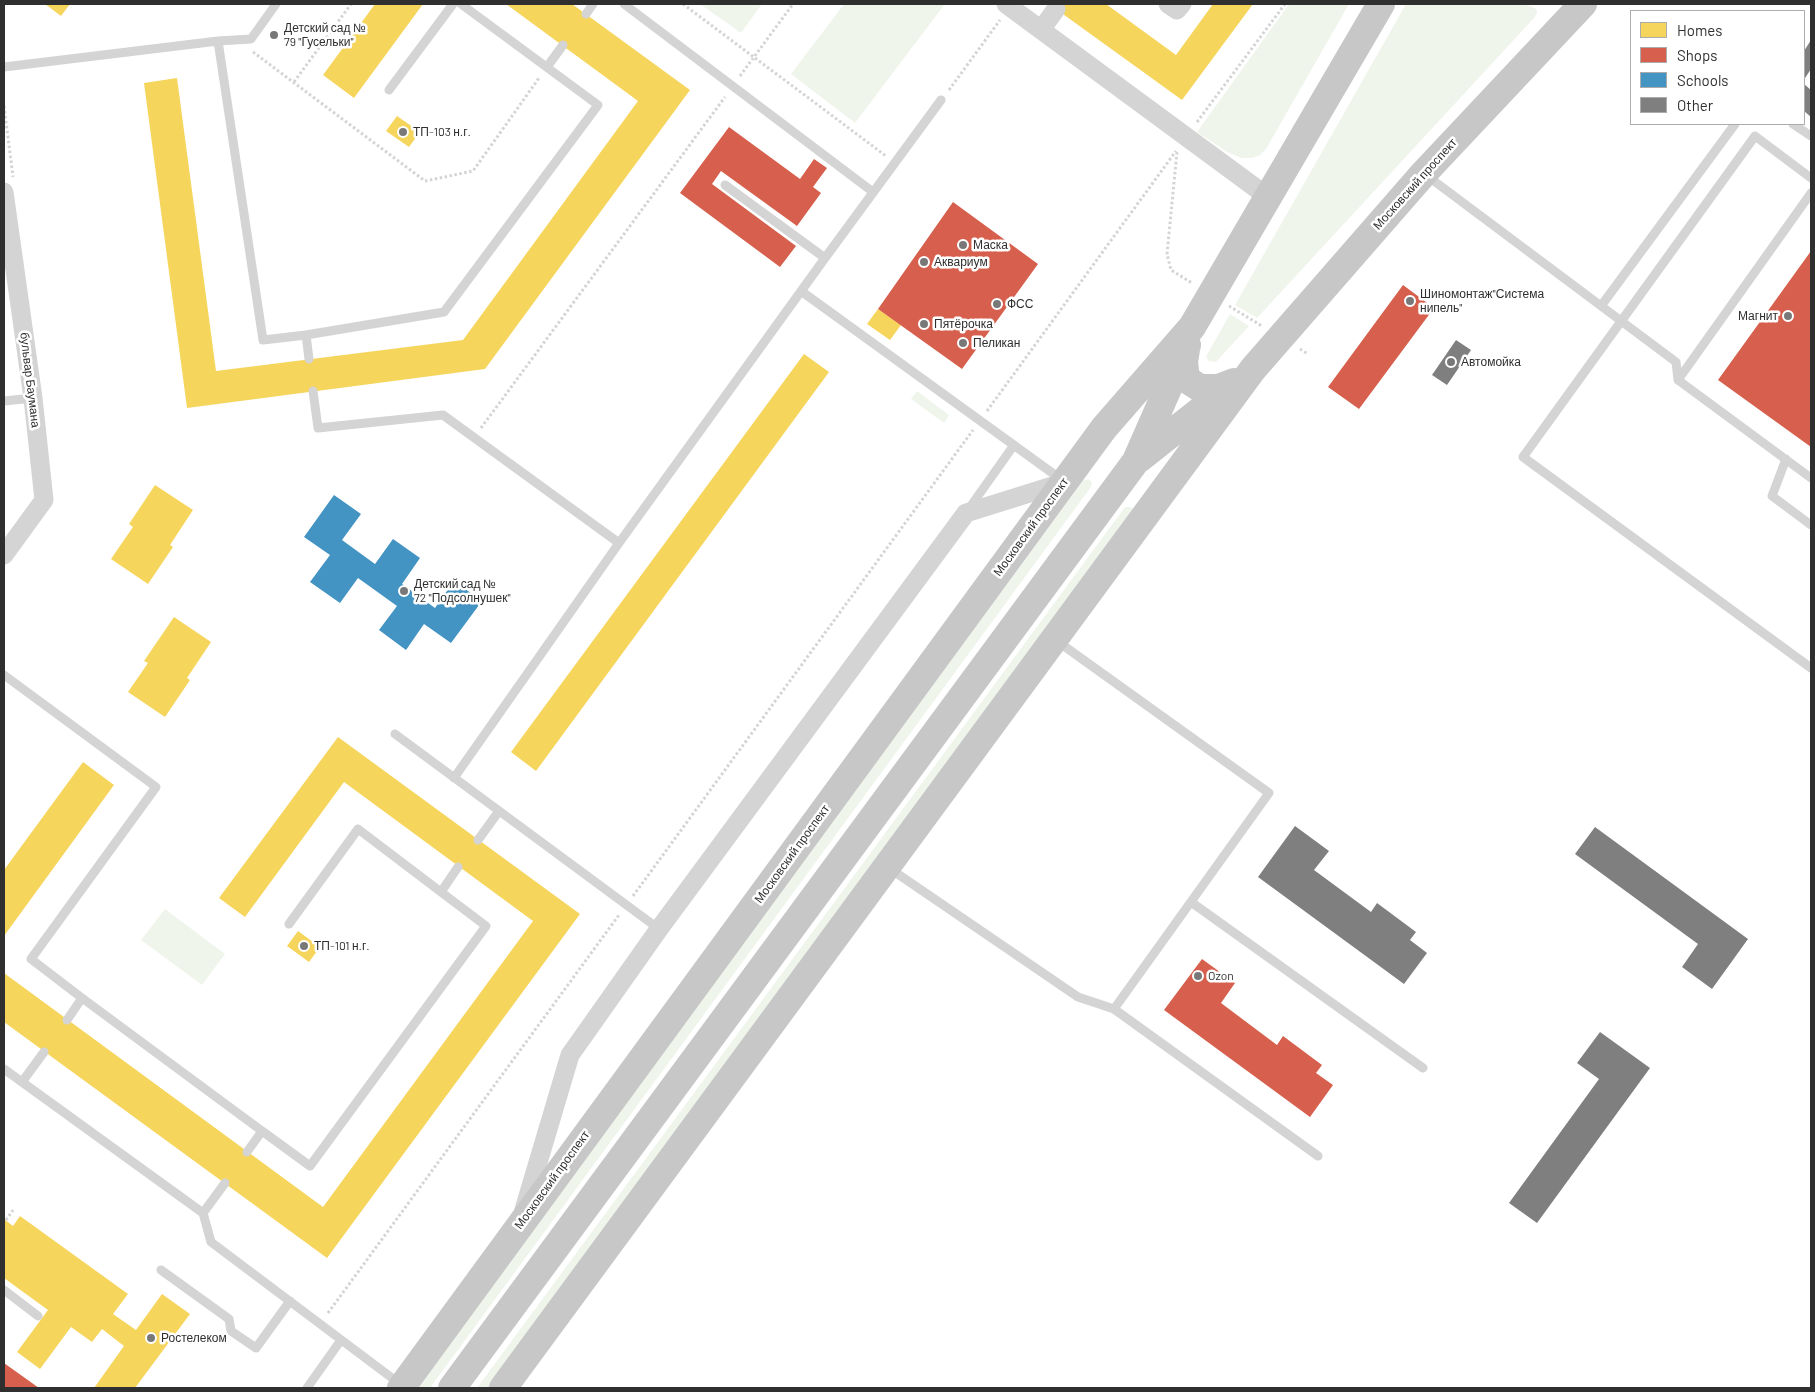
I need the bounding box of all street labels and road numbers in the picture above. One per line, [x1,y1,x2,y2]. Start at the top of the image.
street label: Московский проспект [1370,135,1460,233]
street label: бульвар Баумана [17,331,43,429]
street label: Московский проспект [990,475,1072,579]
street label: Московский проспект [751,802,833,906]
street label: Московский проспект [511,1128,593,1232]

